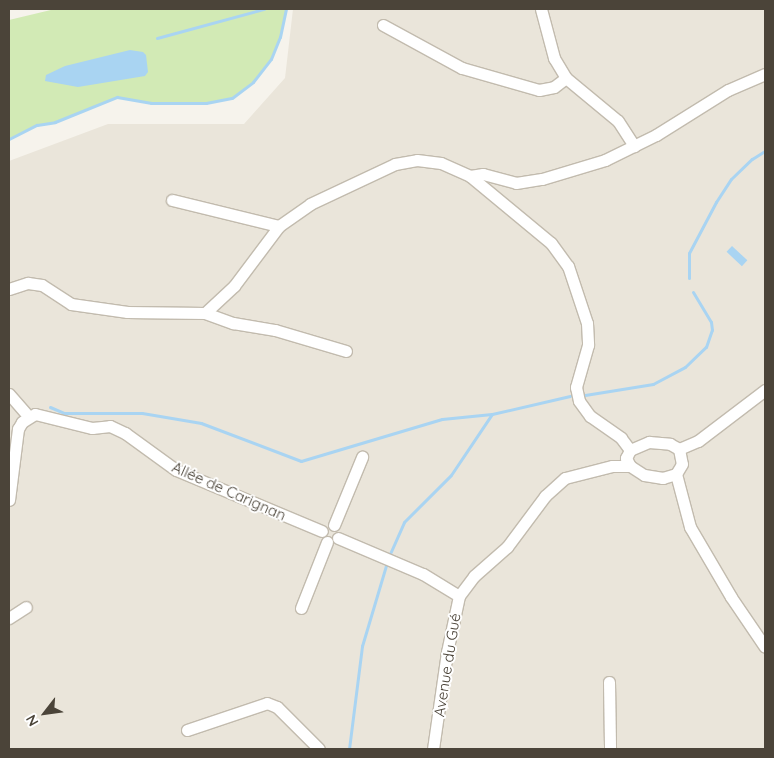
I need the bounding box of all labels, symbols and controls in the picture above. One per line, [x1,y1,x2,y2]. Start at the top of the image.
street label: Allée de Carignan [169,458,289,524]
street label: Avenue du Gué [430,612,464,718]
north arrow [20,688,70,738]
text: N [22,712,42,729]

